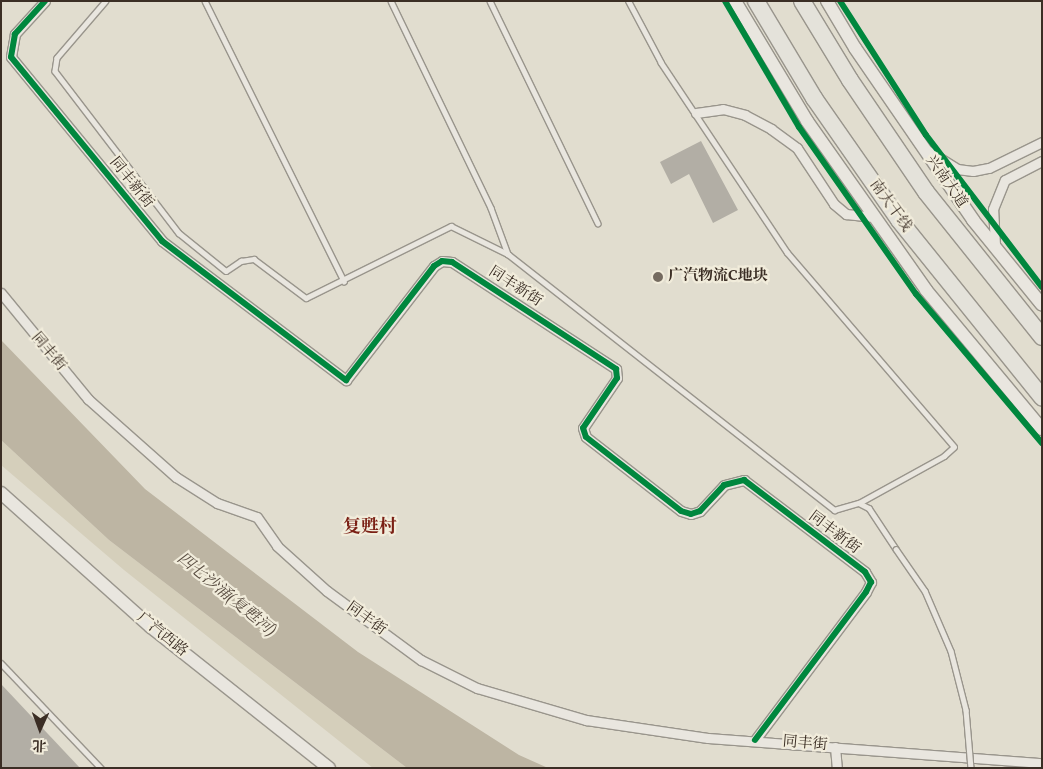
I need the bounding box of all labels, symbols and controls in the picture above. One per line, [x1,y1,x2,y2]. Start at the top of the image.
street label: 兴南大道 [921,152,971,212]
street label: 同丰新街 [105,154,157,212]
street label: 南大干线 [865,176,915,236]
street label: 同丰新街 [485,263,545,311]
place label: 广汽物流C地块 [668,268,768,286]
marker: 广汽物流C地块 [652,271,664,283]
street label: 同丰街 [27,329,69,375]
street label: 同丰新街 [805,508,863,558]
district label: 复甦村 [343,517,397,539]
water label: 四七沙涌(复甦河) [173,549,279,641]
street label: 同丰街 [343,598,389,640]
street label: 广汽西路 [133,609,191,661]
north arrow [15,704,65,754]
street label: 同丰街 [782,733,828,755]
text: 北 [32,735,47,754]

